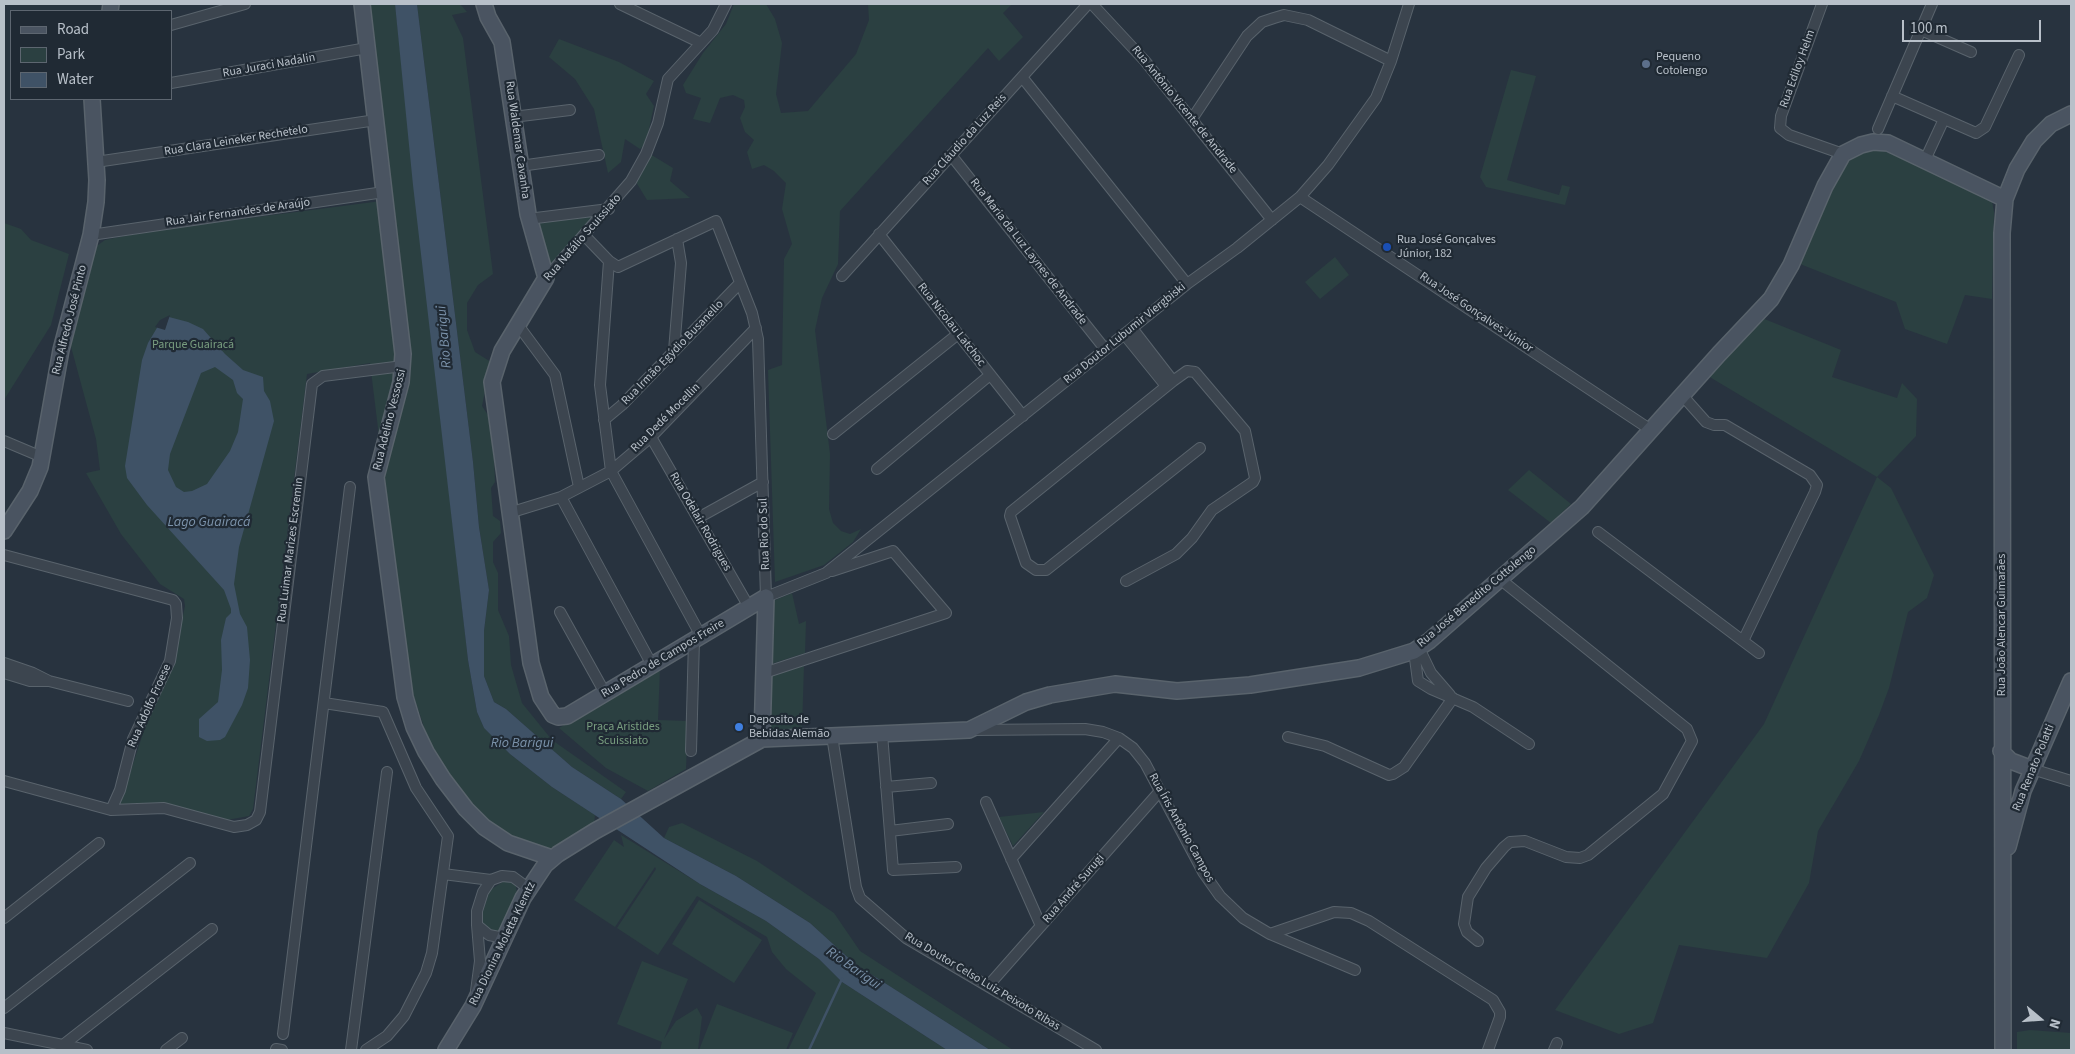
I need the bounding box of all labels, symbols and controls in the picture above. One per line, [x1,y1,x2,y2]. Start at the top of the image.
legend [10,10,172,100]
scale bar [1905,10,2044,42]
text: 100 m [1910,18,1948,39]
text: Road [57,19,89,40]
street label: Rua Ediloy Helm [1777,28,1819,110]
street label: Rua Antônio Vicente de Andrade [1128,43,1240,177]
text: Park [57,44,85,65]
place label: Pequeno Cotolengo [1656,50,1708,78]
street label: Rua Juraci Nadalin [221,51,317,81]
marker: Pequeno Cotolengo [1640,58,1652,70]
text: Water [57,69,93,90]
street label: Rua Waldemar Cavanha [502,80,532,200]
street label: Rua Cláudio da Luz Reis [920,91,1010,189]
street label: Rua Clara Leineker Rechetelo [163,123,309,159]
street label: Rua Maria da Luz Laynes de Andrade [966,176,1090,328]
street label: Rua Natálio Scuissiato [541,191,625,285]
street label: Rua Jair Fernandes de Araújo [165,196,311,230]
place label: Rua José Gonçalves Júnior, 182 [1397,233,1496,261]
marker: Rua José Gonçalves Júnior, 182 [1381,241,1393,253]
street label: Rua Alfredo José Pinto [49,264,91,376]
street label: Rua José Gonçalves Júnior [1417,270,1535,356]
street label: Rua Nicolau Latchoc [914,280,988,370]
street label: Rua Doutor Lubumir Viergbiski [1061,280,1189,388]
street label: Rua Irmão Egýdio Busanello [619,297,727,409]
water label: Rio Barigui [434,305,456,369]
park label: Parque Guairacá [152,338,234,352]
street label: Rua Adelino Vessossi [370,368,410,472]
street label: Rua Dedé Mocellin [628,380,704,456]
street label: Rua Odelair Rodrigues [666,470,734,574]
street label: Rua Luimar Marizes Escremin [275,477,307,623]
street label: Rua Rio do Sul [757,498,773,570]
water label: Lago Guairacá [167,515,251,531]
street label: Rua José Benedito Cottolengo [1415,543,1539,651]
street label: Rua João Alencar Guimarães [1995,554,2009,696]
street label: Rua Pedro de Campos Freire [599,617,727,701]
street label: Rua Adolfo Froese [125,662,175,750]
place label: Deposito de Bebidas Alemão [749,713,830,741]
park label: Praça Aristides Scuissiato [586,720,660,748]
marker: Deposito de Bebidas Alemão [733,721,745,733]
street label: Rua Renato Polatti [2010,722,2058,814]
water label: Rio Barigui [491,736,553,752]
street label: Rua Íris Antônio Campos [1145,771,1217,885]
street label: Rua André Surugi [1040,852,1108,926]
street label: Rua Dionira Moletta Klemtz [467,880,539,1008]
street label: Rua Doutor Celso Luiz Peixoto Ribas [902,930,1062,1034]
water label: Rio Barigui [822,944,884,994]
north arrow [2015,994,2065,1044]
text: N [2043,1016,2065,1031]

